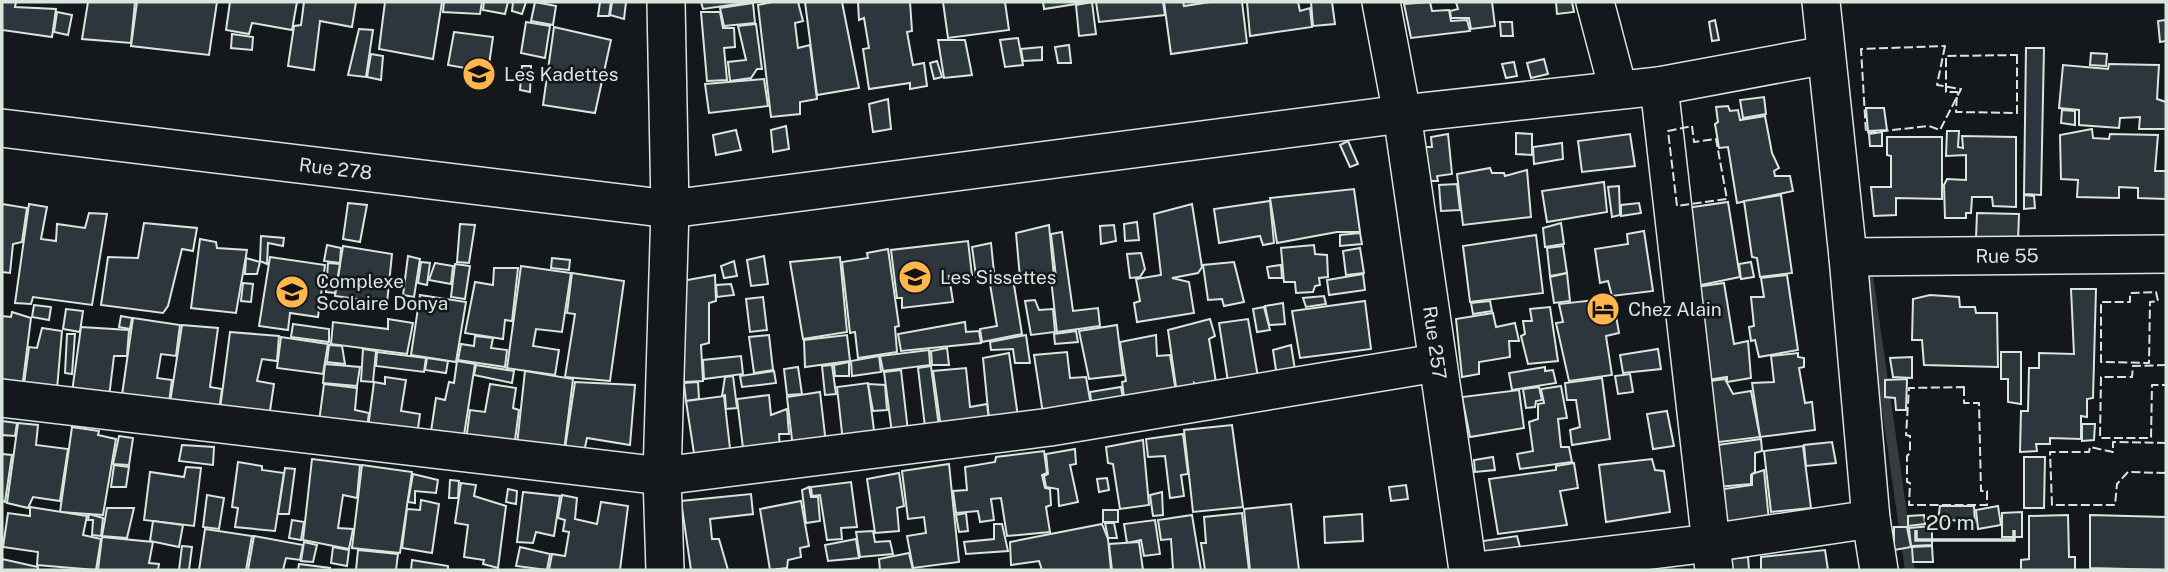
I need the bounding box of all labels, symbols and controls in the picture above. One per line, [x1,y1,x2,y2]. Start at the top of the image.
school or university icon: Les Kadettes [460,55,498,93]
place label: Les Kadettes [504,63,618,85]
street label: Rue 278 [298,153,373,184]
street label: Rue 55 [1975,244,2039,267]
school or university icon: Les Sissettes [896,258,934,296]
place label: Les Sissettes [940,266,1056,288]
place label: Complexe Scolaire Donya [316,270,448,314]
school or university icon: Complexe Scolaire Donya [273,273,311,311]
hotel icon: Chez Alain [1584,290,1622,328]
place label: Chez Alain [1628,298,1722,320]
street label: Rue 257 [1419,305,1451,381]
scale bar [1916,498,2014,542]
text: 20 m [1926,510,1975,535]

